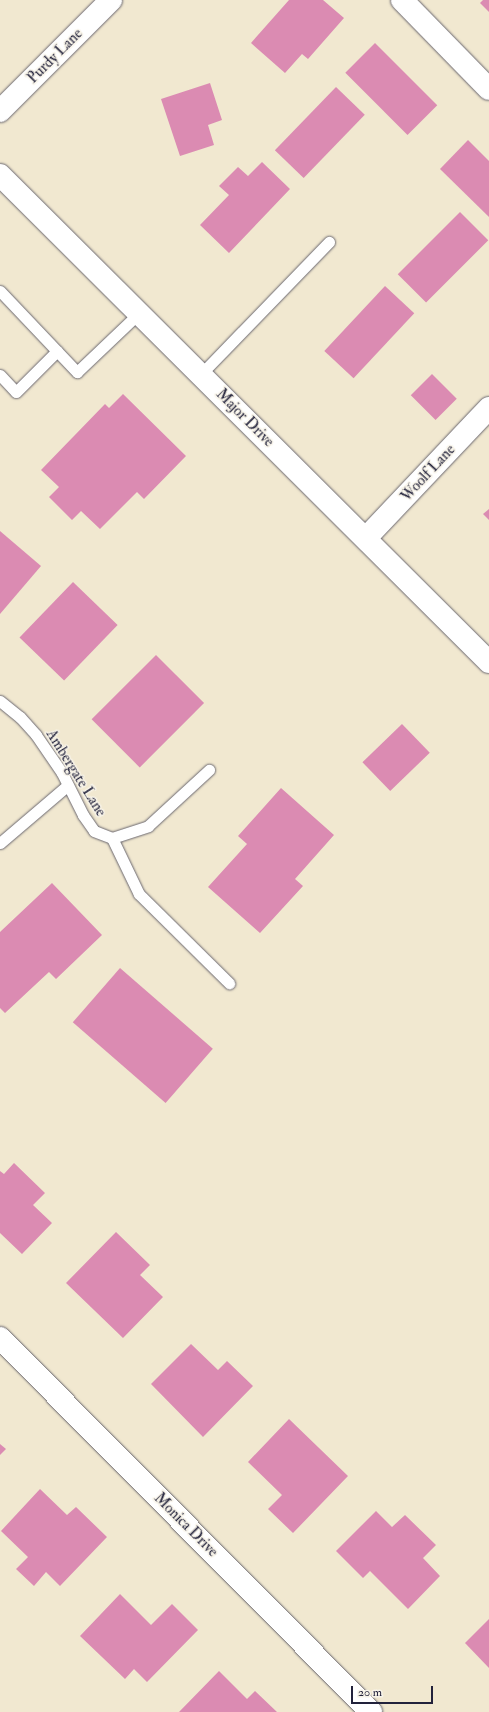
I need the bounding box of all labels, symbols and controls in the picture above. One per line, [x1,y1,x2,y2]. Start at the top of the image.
street label: Purdy Lane [24,25,86,87]
street label: Major Drive [212,385,278,451]
street label: Woolf Lane [397,441,459,505]
street label: Ambergate Lane [42,726,110,820]
street label: Monica Drive [150,1489,222,1561]
scale bar [353,1678,435,1704]
text: 20 m [358,1685,382,1700]

